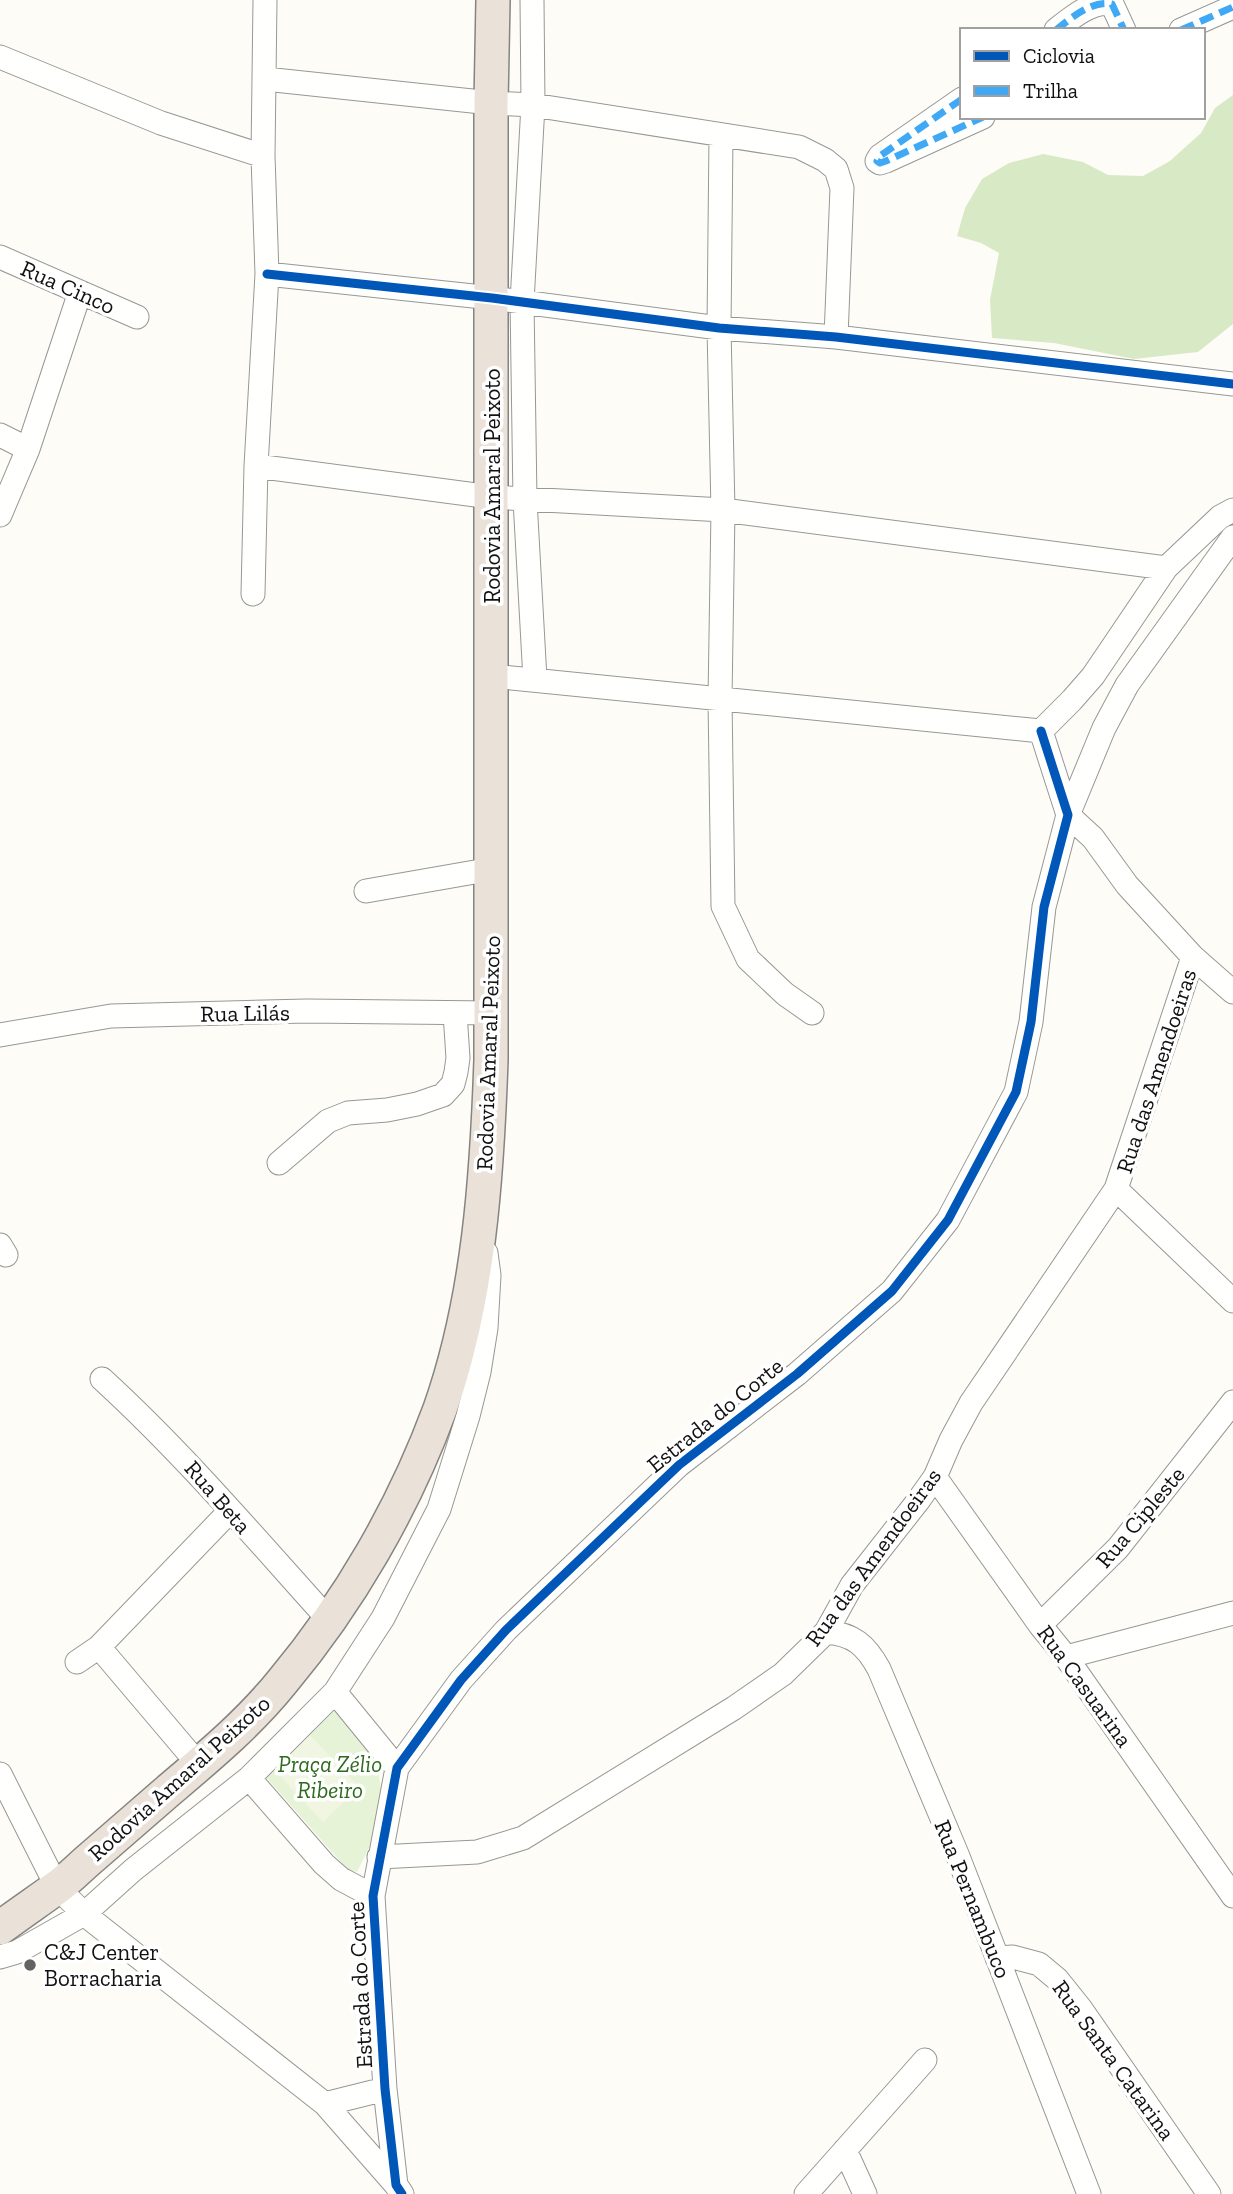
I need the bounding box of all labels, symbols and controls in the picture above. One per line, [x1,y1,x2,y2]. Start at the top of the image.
legend [960,28,1205,119]
text: Ciclovia [1023,43,1095,68]
text: Trilha [1023,78,1078,103]
street label: Rua Cinco [16,254,120,320]
street label: Rodovia Amaral Peixoto [478,368,506,604]
street label: Rodovia Amaral Peixoto [470,935,506,1171]
street label: Rua das Amendoeiras [1110,965,1202,1177]
street label: Rua Lilás [200,998,290,1028]
street label: Estrada do Corte [641,1352,789,1478]
street label: Rua Beta [179,1455,257,1539]
street label: Rua Cipleste [1090,1461,1190,1573]
street label: Rua das Amendoeiras [799,1463,947,1651]
street label: Rua Casuarina [1031,1620,1139,1752]
street label: Rodovia Amaral Peixoto [82,1689,276,1867]
park label: Praça Zélio Ribeiro [278,1750,382,1804]
street label: Rua Pernambuco [928,1816,1018,1982]
street label: Estrada do Corte [342,1901,378,2069]
place label: C&J Center Borracharia [44,1938,162,1992]
marker: C&J Center Borracharia [22,1957,38,1973]
street label: Rua Santa Catarina [1047,1975,1181,2145]

